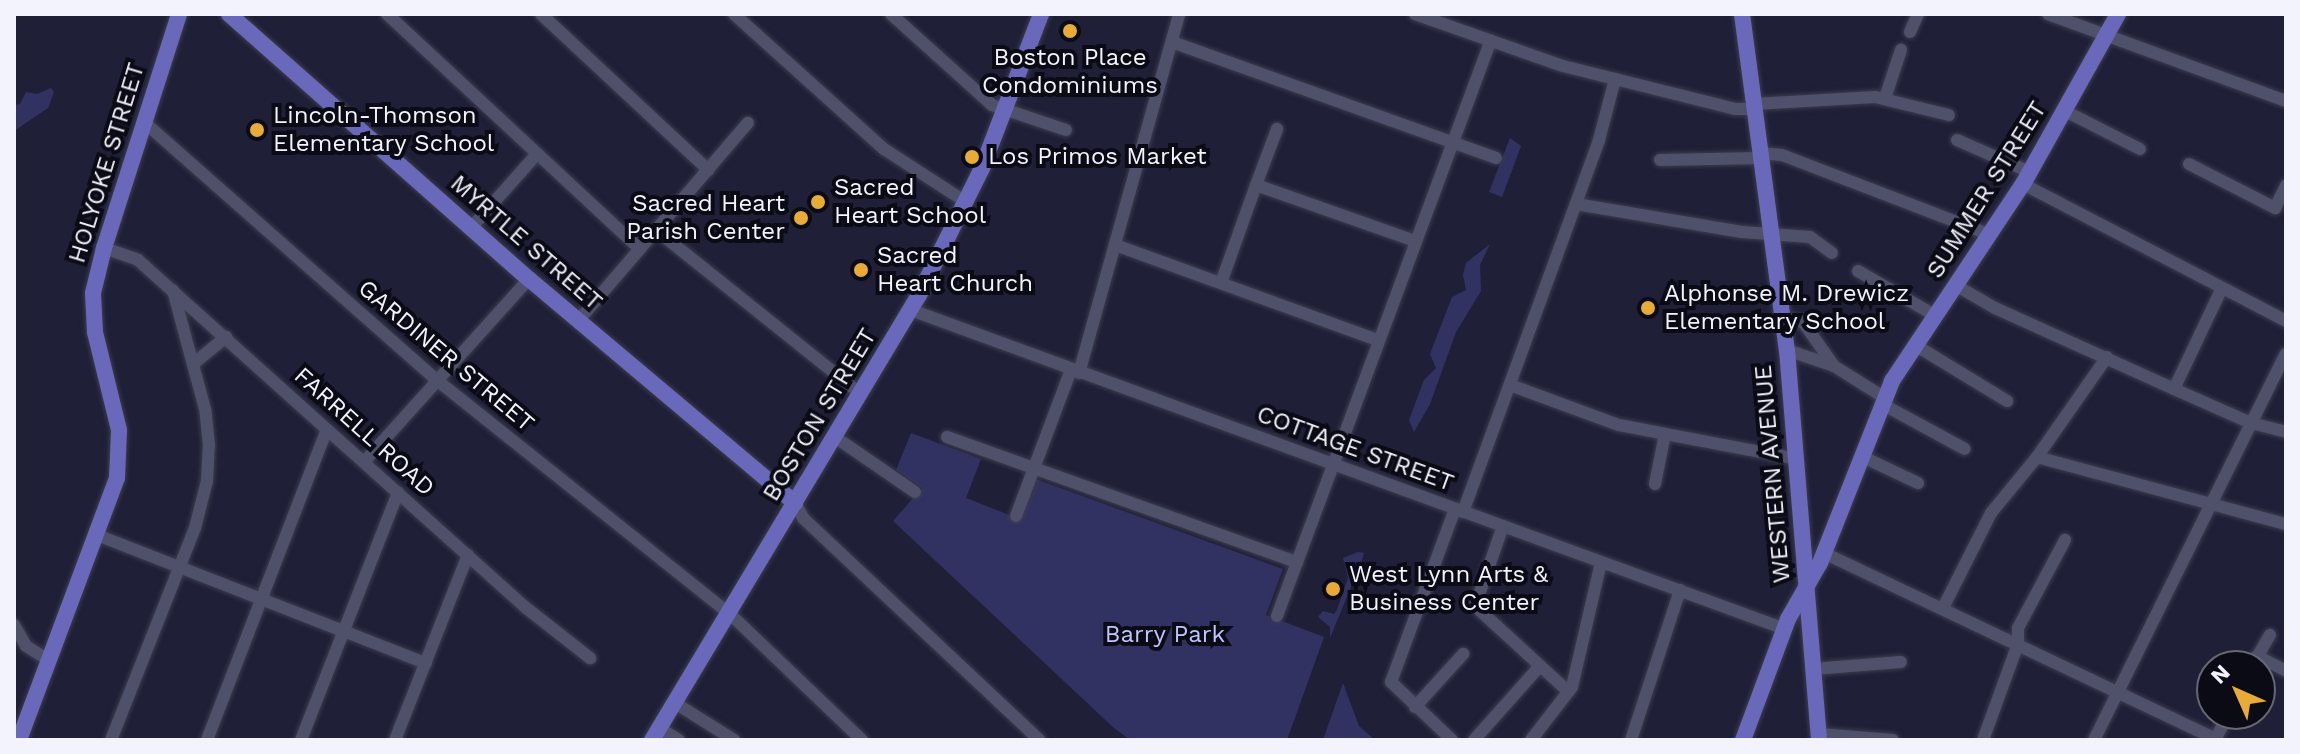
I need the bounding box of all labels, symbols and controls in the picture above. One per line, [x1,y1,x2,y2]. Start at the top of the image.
marker: Boston Place Condominiums [1061,22,1079,40]
place label: Boston Place Condominiums [982,44,1158,100]
street label: HOLYOKE STREET [63,59,151,267]
street label: SUMMER STREET [1921,96,2053,284]
place label: Lincoln-Thomson Elementary School [273,102,495,158]
marker: Lincoln-Thomson Elementary School [248,121,266,139]
place label: Los Primos Market [988,143,1207,171]
marker: Los Primos Market [963,148,981,166]
street label: MYRTLE STREET [444,169,608,317]
place label: Sacred Heart School [834,174,986,230]
place label: Sacred Heart Parish Center [626,190,785,246]
marker: Sacred Heart School [809,193,827,211]
marker: Sacred Heart Parish Center [792,209,810,227]
place label: Sacred Heart Church [877,242,1033,298]
marker: Sacred Heart Church [852,261,870,279]
street label: GARDINER STREET [352,274,540,438]
place label: Alphonse M. Drewicz Elementary School [1664,280,1909,336]
marker: Alphonse M. Drewicz Elementary School [1639,299,1657,317]
street label: BOSTON STREET [757,323,883,507]
street label: FARRELL ROAD [288,361,440,503]
street label: WESTERN AVENUE [1749,363,1797,585]
street label: COTTAGE STREET [1253,400,1457,498]
place label: West Lynn Arts & Business Center [1349,561,1549,617]
marker: West Lynn Arts & Business Center [1324,580,1342,598]
park label: Barry Park [1104,621,1226,649]
north arrow [2196,650,2276,730]
text: N [2205,659,2235,689]

